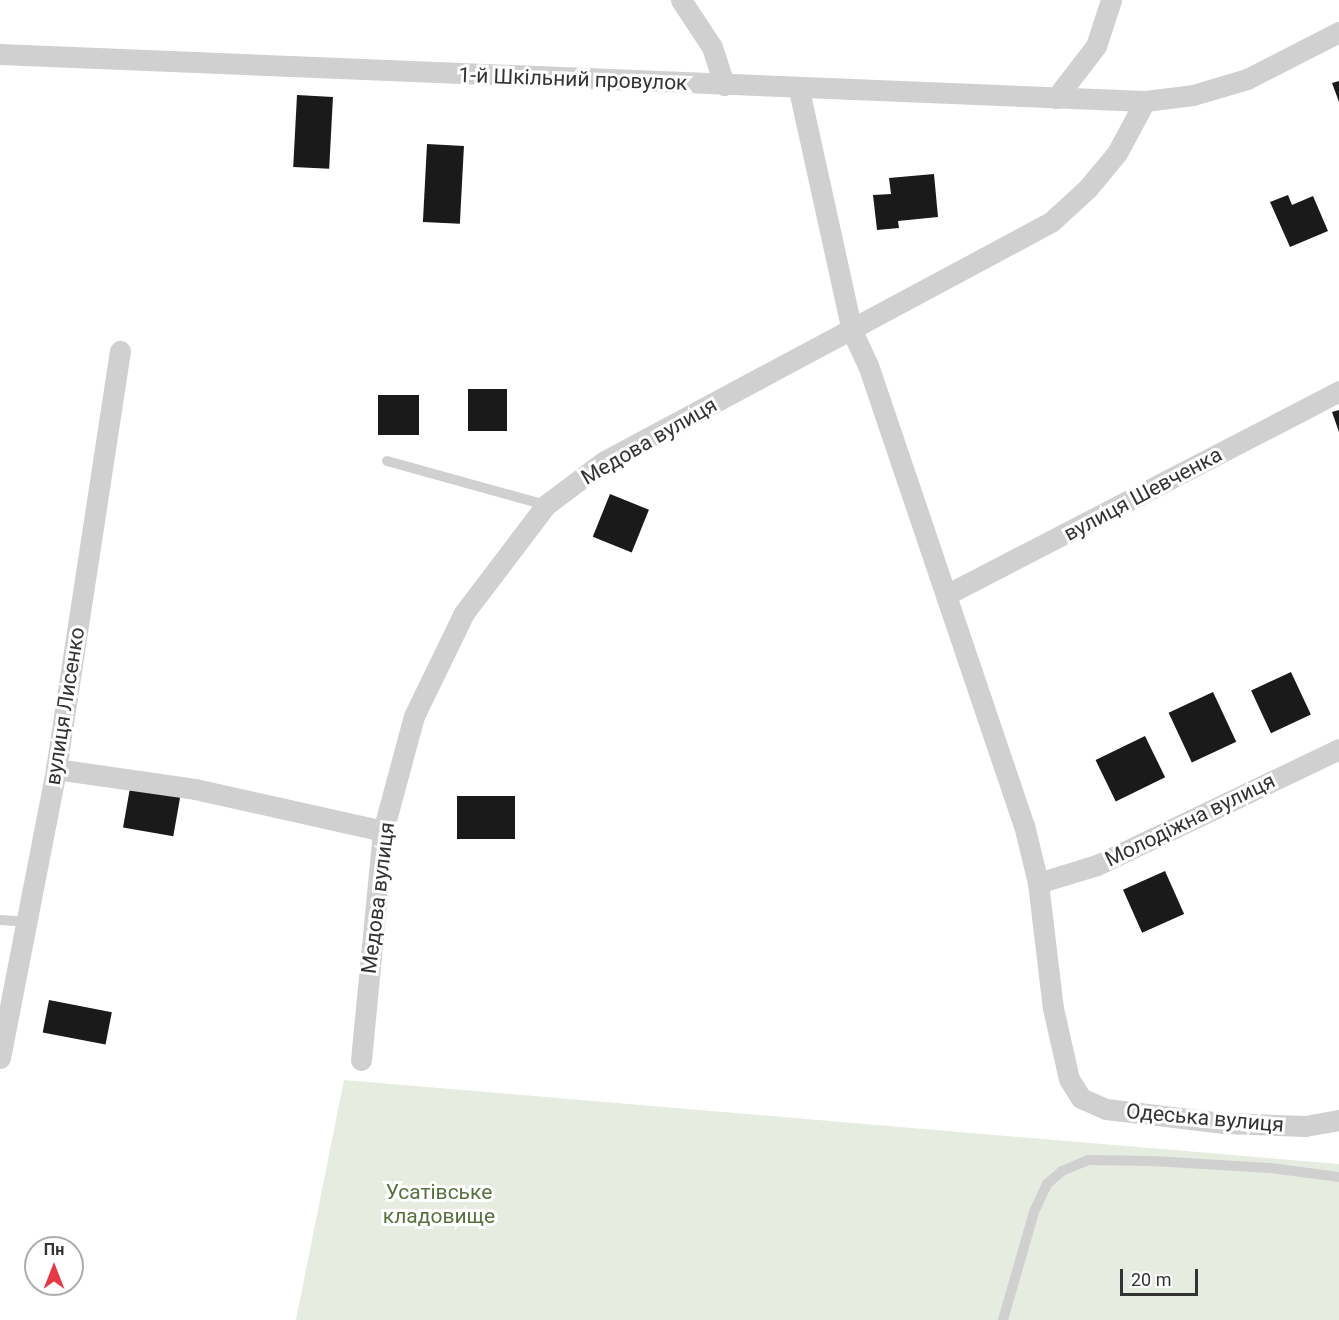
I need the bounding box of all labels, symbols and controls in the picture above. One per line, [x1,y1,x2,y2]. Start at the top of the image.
street label: 1-й Шкільний провулок [458,62,688,96]
street label: Медова вулиця [577,392,721,490]
street label: вулиця Шевченка [1060,442,1226,546]
street label: вулиця Лисенко [40,625,90,787]
street label: Молодіжна вулиця [1101,768,1279,872]
street label: Медова вулиця [356,821,400,975]
street label: Одеська вулиця [1125,1099,1285,1137]
park label: Усатівське кладовище [383,1179,495,1229]
north arrow [24,1236,84,1296]
text: Пн [44,1240,64,1259]
scale bar [1123,1257,1201,1295]
text: 20 m [1131,1269,1171,1290]

